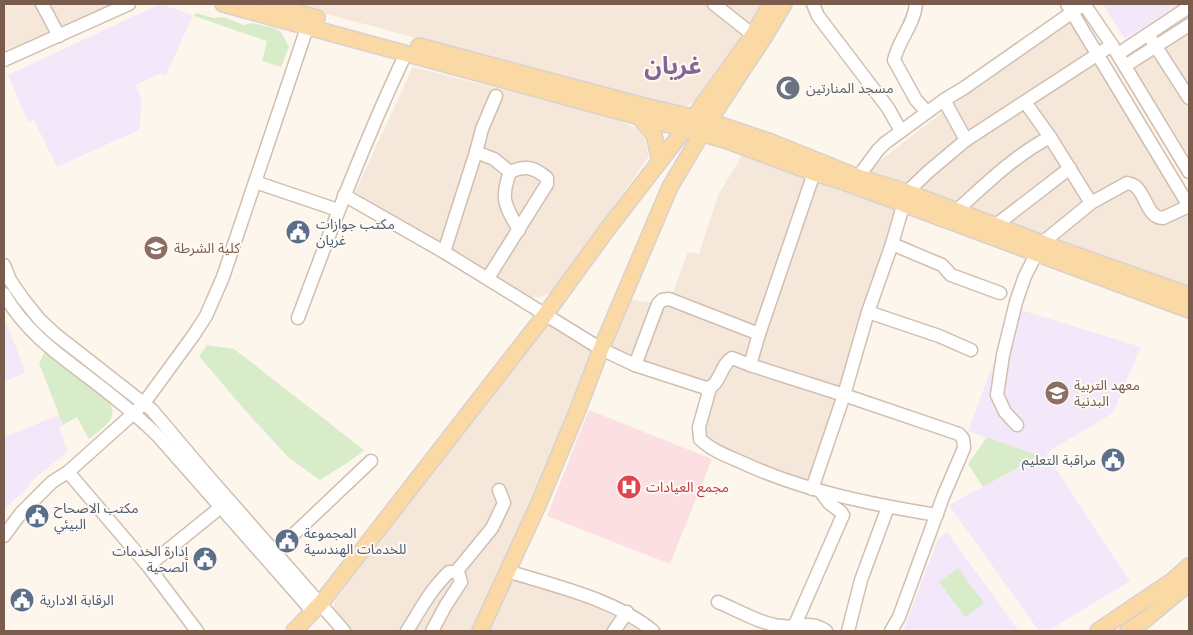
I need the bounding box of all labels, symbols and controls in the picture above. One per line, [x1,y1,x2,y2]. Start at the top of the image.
district label: غريان [644,52,702,81]
mosque icon: مسجد المنارتين [775,75,801,101]
place label: مسجد المنارتين [806,80,894,97]
place label: مكتب جوازات غريان [316,216,395,249]
public building icon: مكتب جوازات غريان [285,219,311,245]
school or university icon: كلية الشرطة [143,235,169,261]
place label: كلية الشرطة [174,240,240,257]
place label: معهد التربية البدنية [1074,377,1140,410]
school or university icon: معهد التربية البدنية [1044,380,1070,406]
public building icon: مراقبة التعليم [1100,447,1126,473]
place label: مراقبة التعليم [1022,452,1096,471]
hospital icon: مجمع العيادات [616,474,642,500]
place label: مجمع العيادات [646,479,729,498]
place label: مكتب الاصحاح البيئي [54,500,139,535]
public building icon: مكتب الاصحاح البيئي [24,503,50,529]
place label: المجموعة للخدمات الهندسية [304,525,407,558]
public building icon: المجموعة للخدمات الهندسية [274,528,300,554]
place label: إدارة الخدمات الصحية [112,543,189,576]
public building icon: إدارة الخدمات الصحية [192,546,218,572]
public building icon: الرقابة الادارية [9,587,35,613]
place label: الرقابة الادارية [40,592,114,609]

